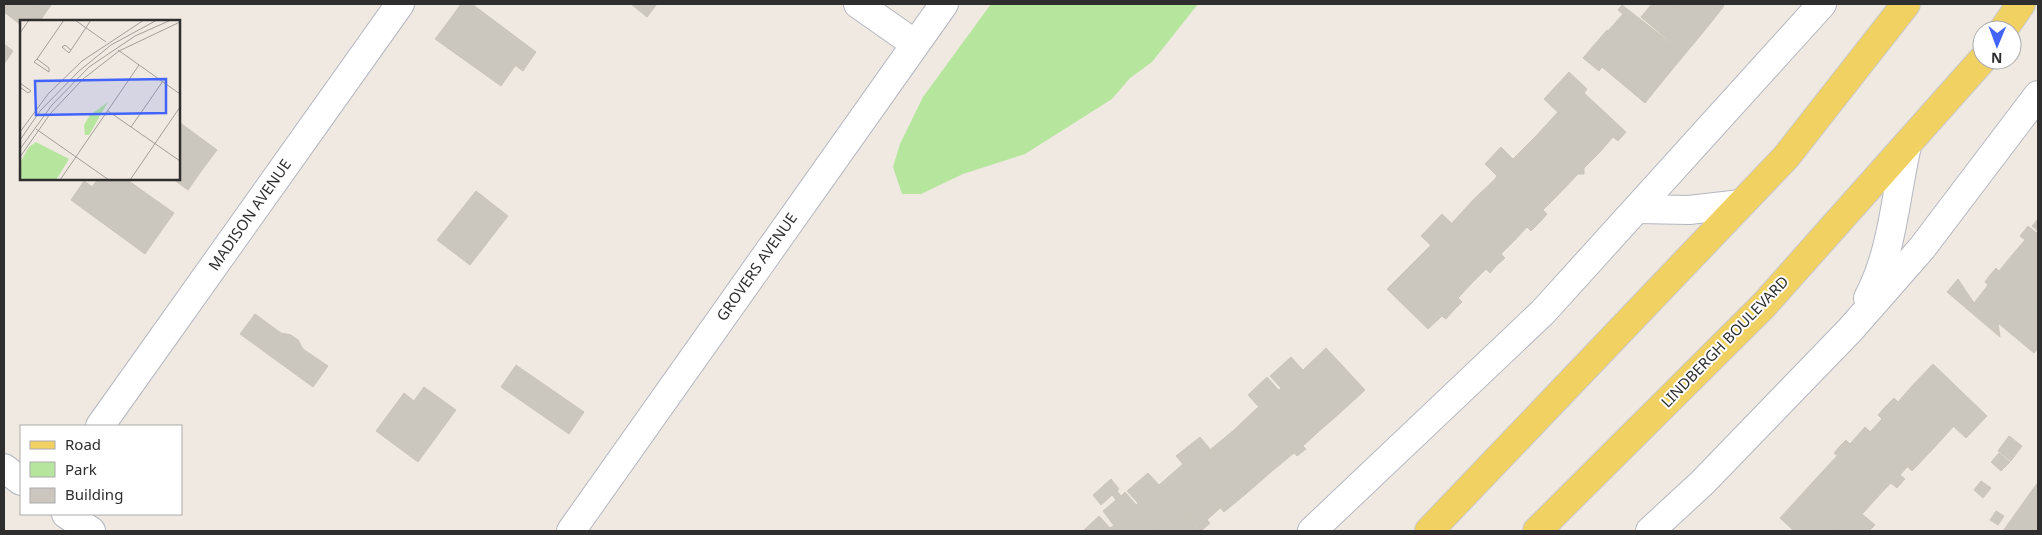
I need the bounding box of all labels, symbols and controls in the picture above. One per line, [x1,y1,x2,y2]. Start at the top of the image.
inset map [20,20,180,180]
north arrow [1972,20,2022,70]
text: N [1991,49,2003,68]
street label: MADISON AVENUE [203,155,295,274]
street label: GROVERS AVENUE [711,208,801,324]
street label: LINDBERGH BOULEVARD [1656,271,1792,411]
legend [20,425,182,515]
text: Road [65,434,101,454]
text: Park [65,459,97,479]
text: Building [65,484,123,504]

